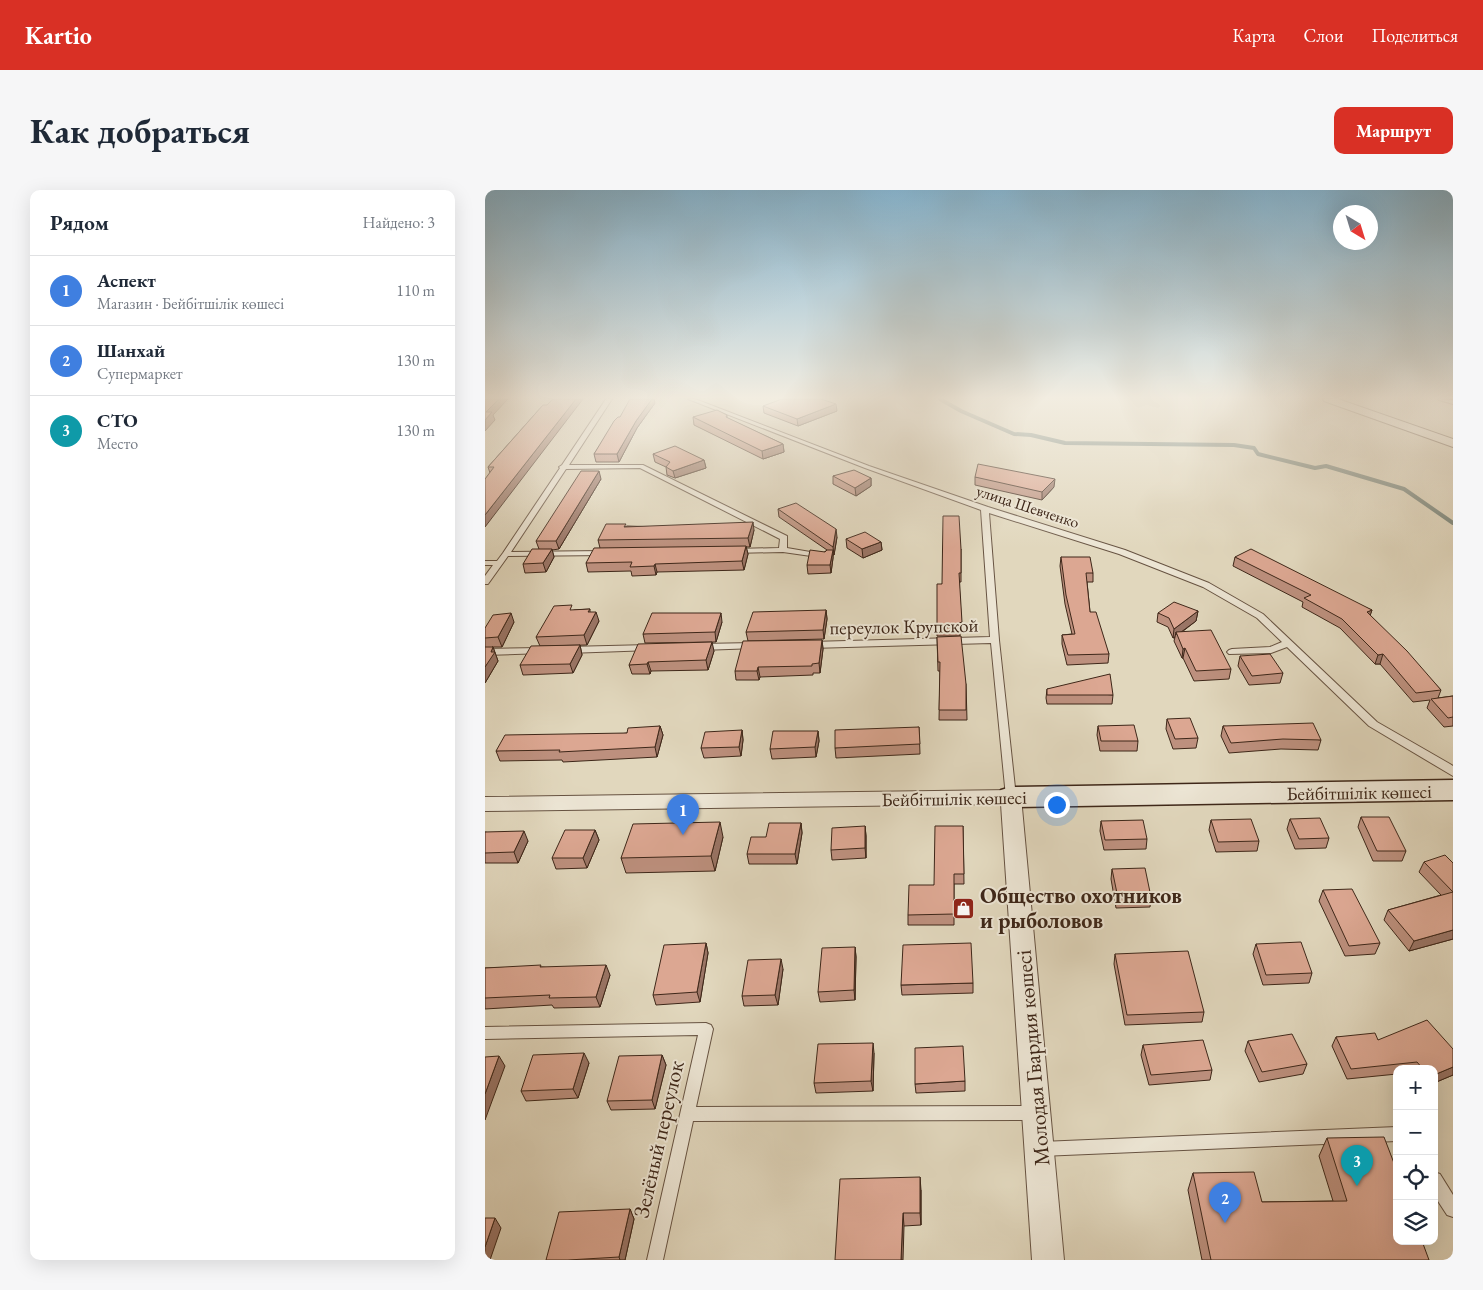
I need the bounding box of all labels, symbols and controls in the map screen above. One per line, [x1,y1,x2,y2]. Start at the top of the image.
text: Kartio [25,20,92,51]
text: Карта [1233,24,1276,47]
text: Слои [1304,24,1343,47]
text: Поделиться [1371,24,1458,47]
button: Маршрут [1334,107,1453,154]
text: Как добраться [30,108,250,153]
north arrow [1333,205,1378,250]
text: Рядом [50,209,109,236]
text: Найдено: 3 [363,212,435,233]
text: Аспект [97,268,156,293]
text: 1 [62,280,70,301]
text: 110 m [396,280,435,301]
text: Магазин · Бейбітшілік көшесі [97,293,284,314]
text: Шанхай [97,338,165,363]
text: 2 [62,350,70,371]
text: 130 m [396,350,435,371]
text: Супермаркет [97,363,183,384]
text: СТО [97,408,138,433]
text: 3 [62,420,70,441]
text: 130 m [396,420,435,441]
text: Место [97,433,138,454]
street label: улица Шевченко [974,480,1082,533]
street label: переулок Крупской [829,613,979,640]
street label: Бейбітшілік көшесі [1286,779,1432,806]
street label: Бейбітшілік көшесі [881,785,1027,812]
your location [1044,792,1070,818]
pin: 1 [667,794,699,835]
place label: Общество охотников и рыболовов [980,881,1182,935]
shop icon: Общество охотников и рыболовов [952,896,976,920]
street label: Молодая Гвардия көшесі [1009,949,1056,1167]
street label: Зелёный переулок [626,1057,691,1221]
map controls [1393,1065,1438,1245]
button: + [1393,1065,1438,1110]
button: − [1393,1110,1438,1155]
pin: 3 [1341,1145,1373,1186]
button: locate [1393,1155,1438,1200]
pin: 2 [1209,1182,1241,1223]
button: layers [1393,1200,1438,1245]

